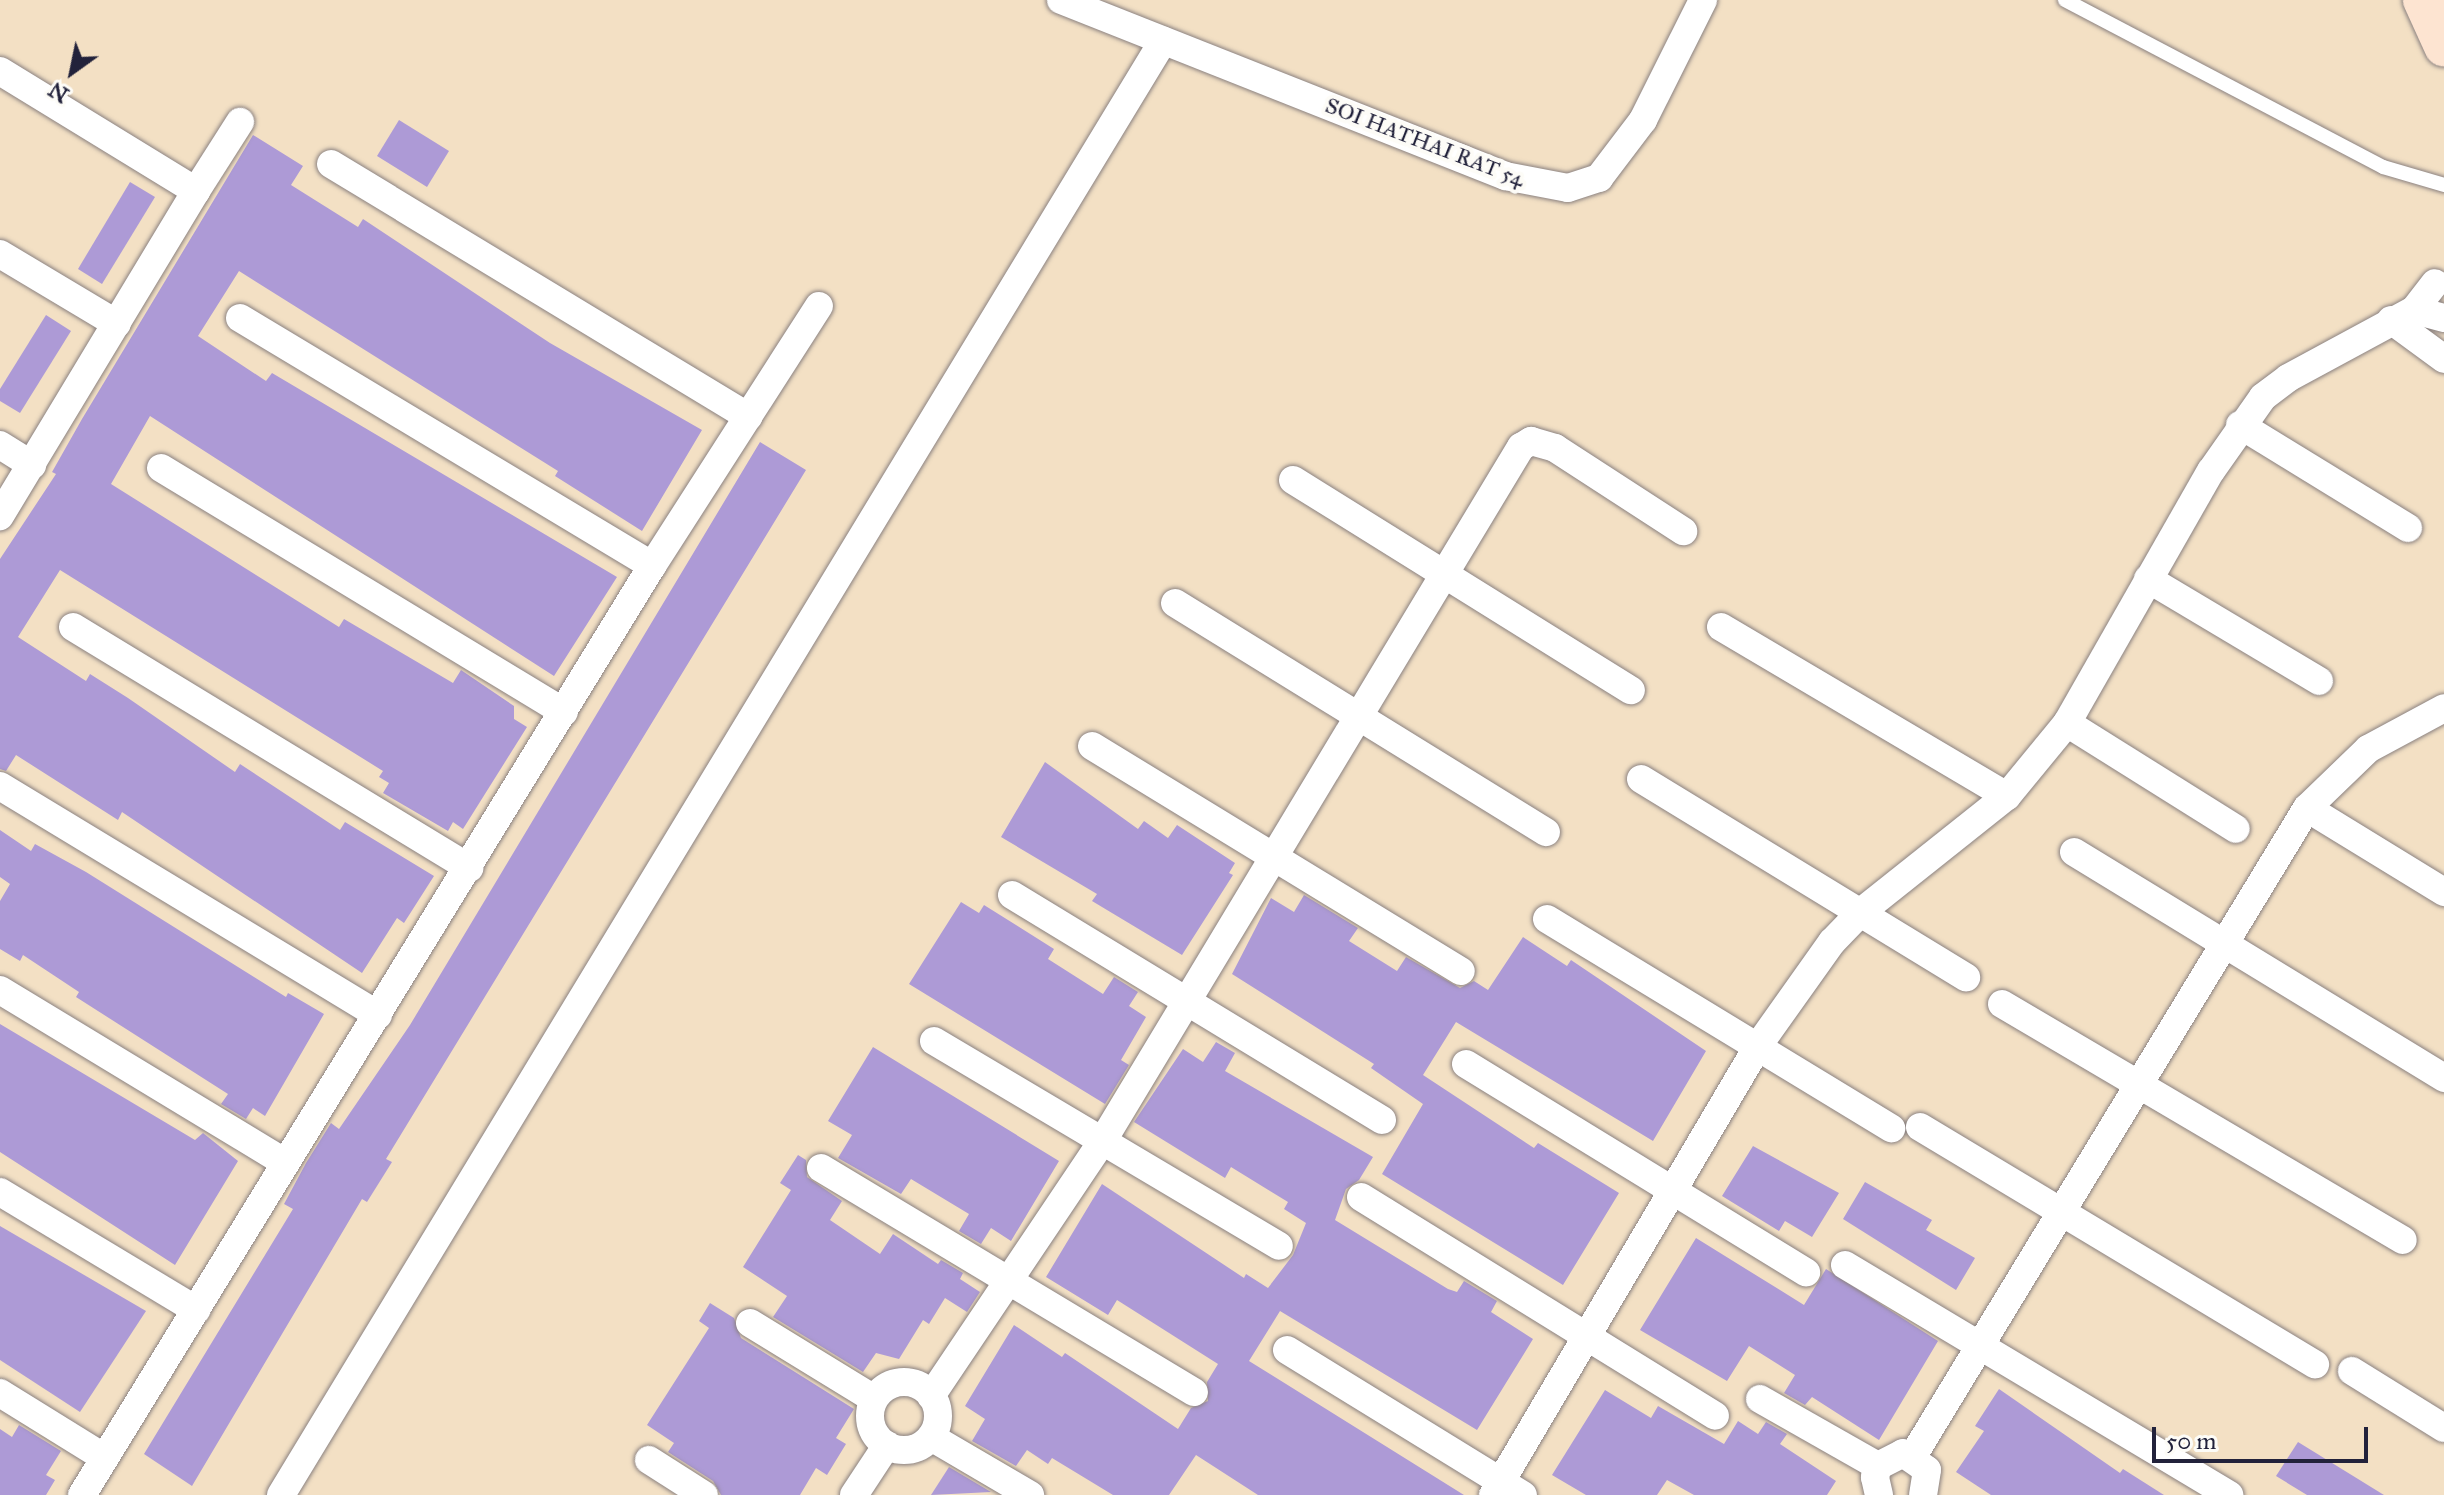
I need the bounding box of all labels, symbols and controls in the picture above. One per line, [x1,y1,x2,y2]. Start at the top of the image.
north arrow [32,32,112,112]
text: N [43,76,74,109]
street label: SOI HATHAI RAT 54 [1322,92,1528,192]
scale bar [2156,1411,2372,1461]
text: 50 m [2166,1426,2216,1456]

